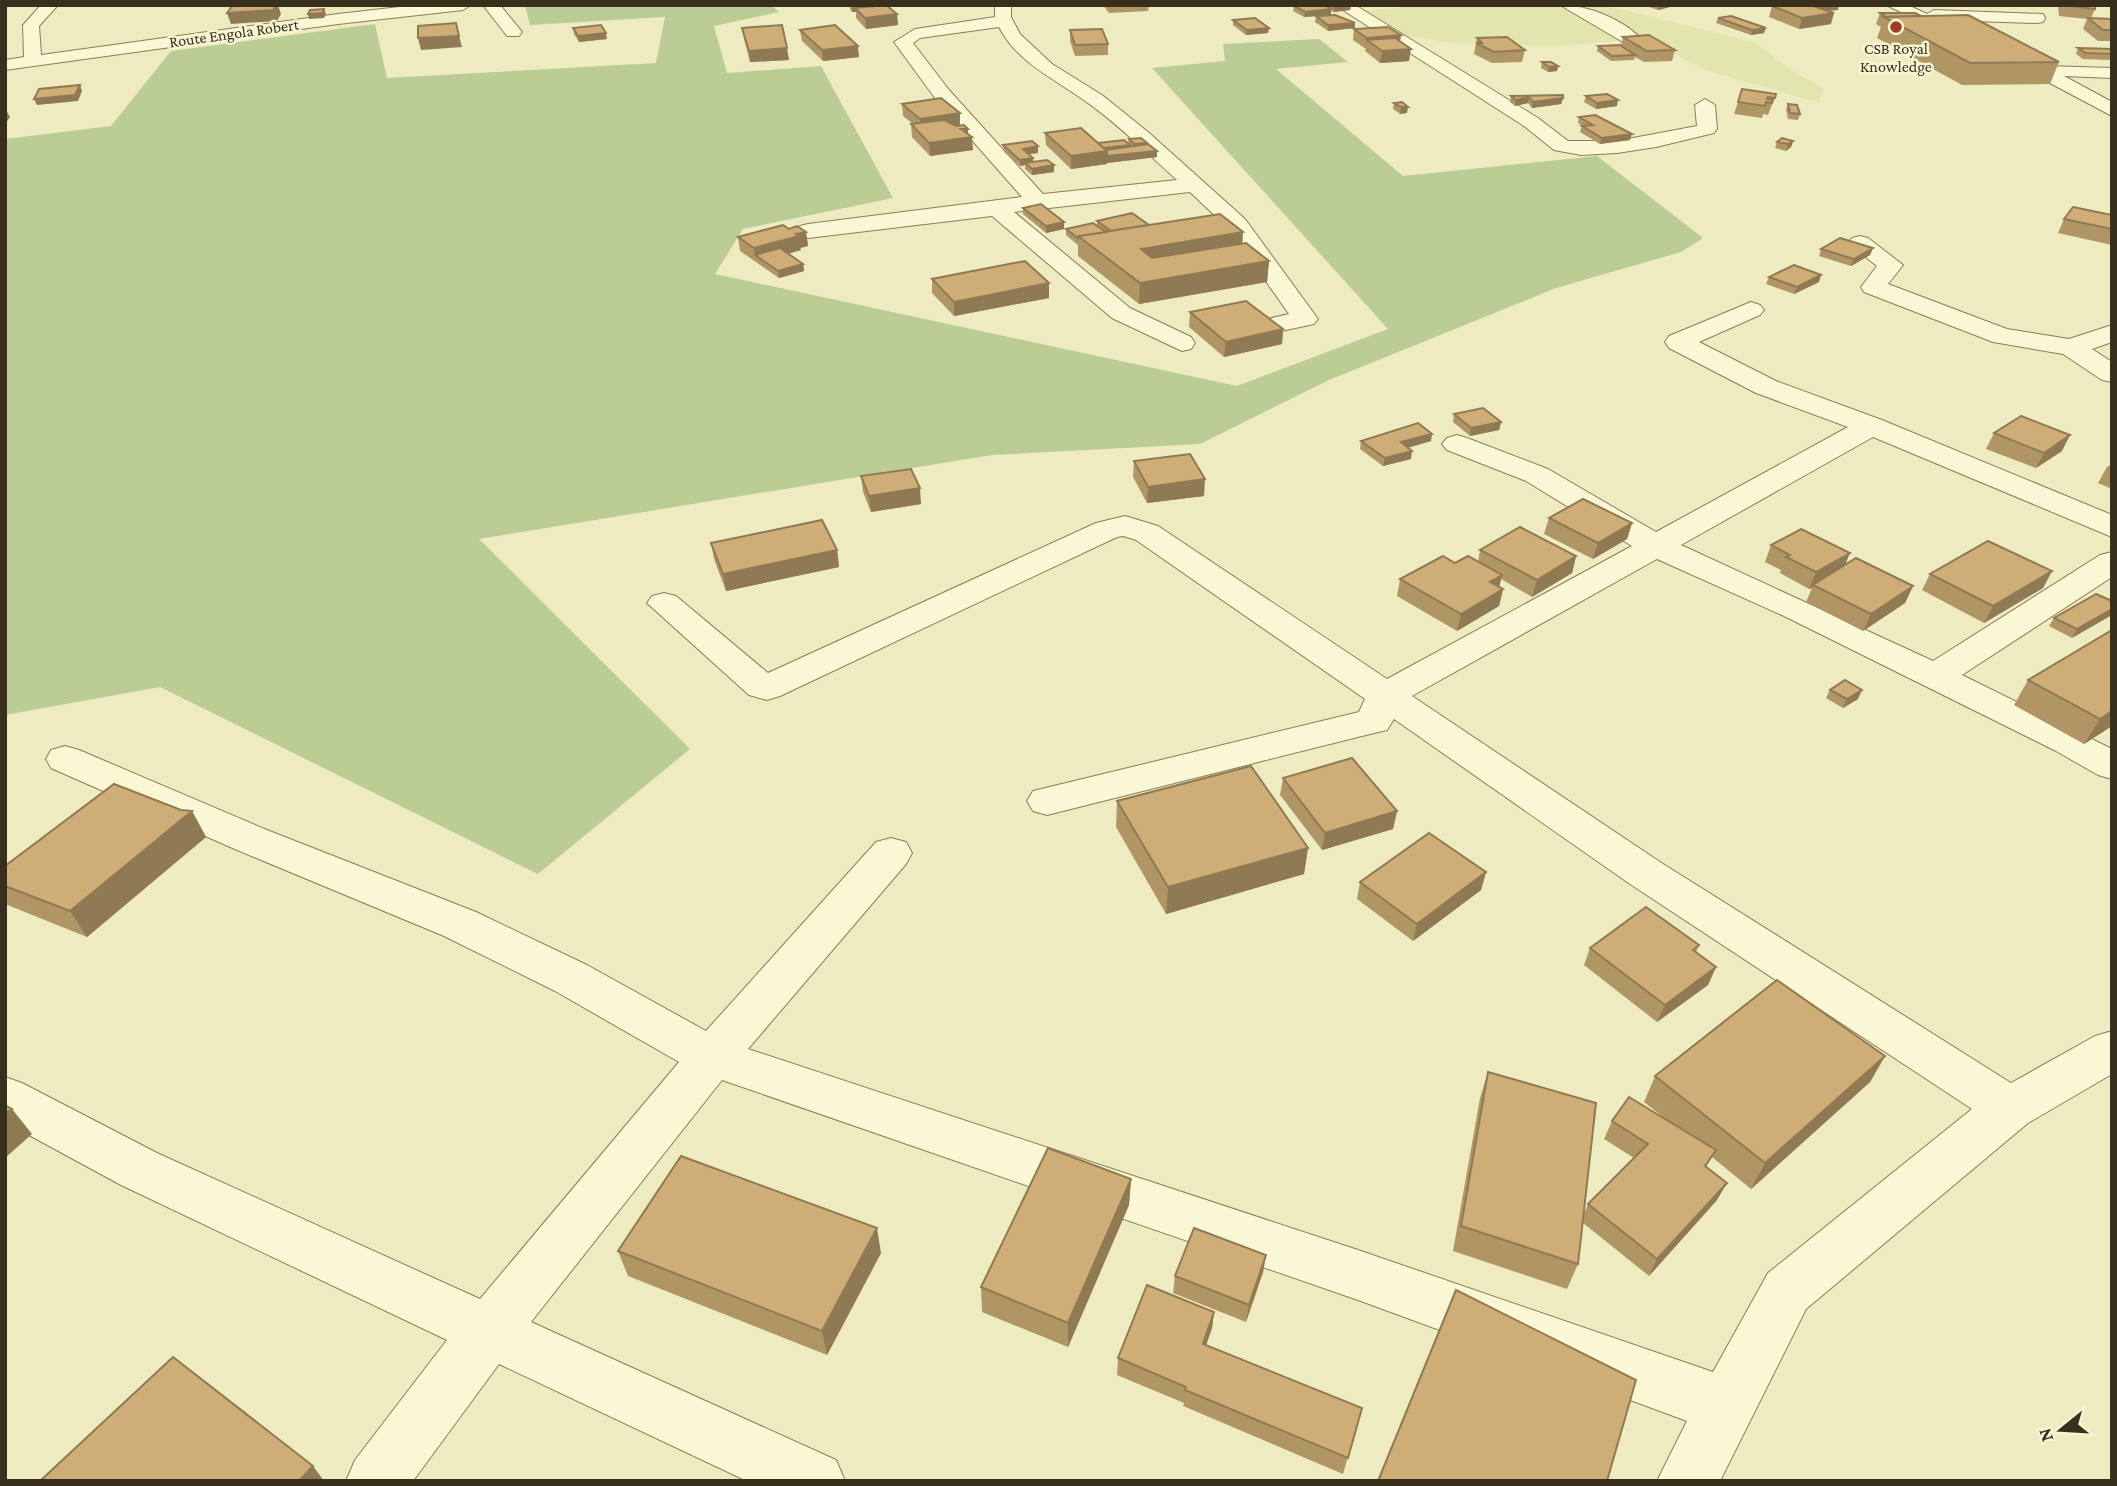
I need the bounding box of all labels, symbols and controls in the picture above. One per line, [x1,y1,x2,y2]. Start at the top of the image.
street label: Route Engola Robert [168,15,301,51]
marker: CSB Royal Knowledge [1888,19,1904,35]
place label: CSB Royal Knowledge [1860,40,1932,76]
north arrow [2026,1395,2096,1465]
text: N [2033,1426,2057,1445]

